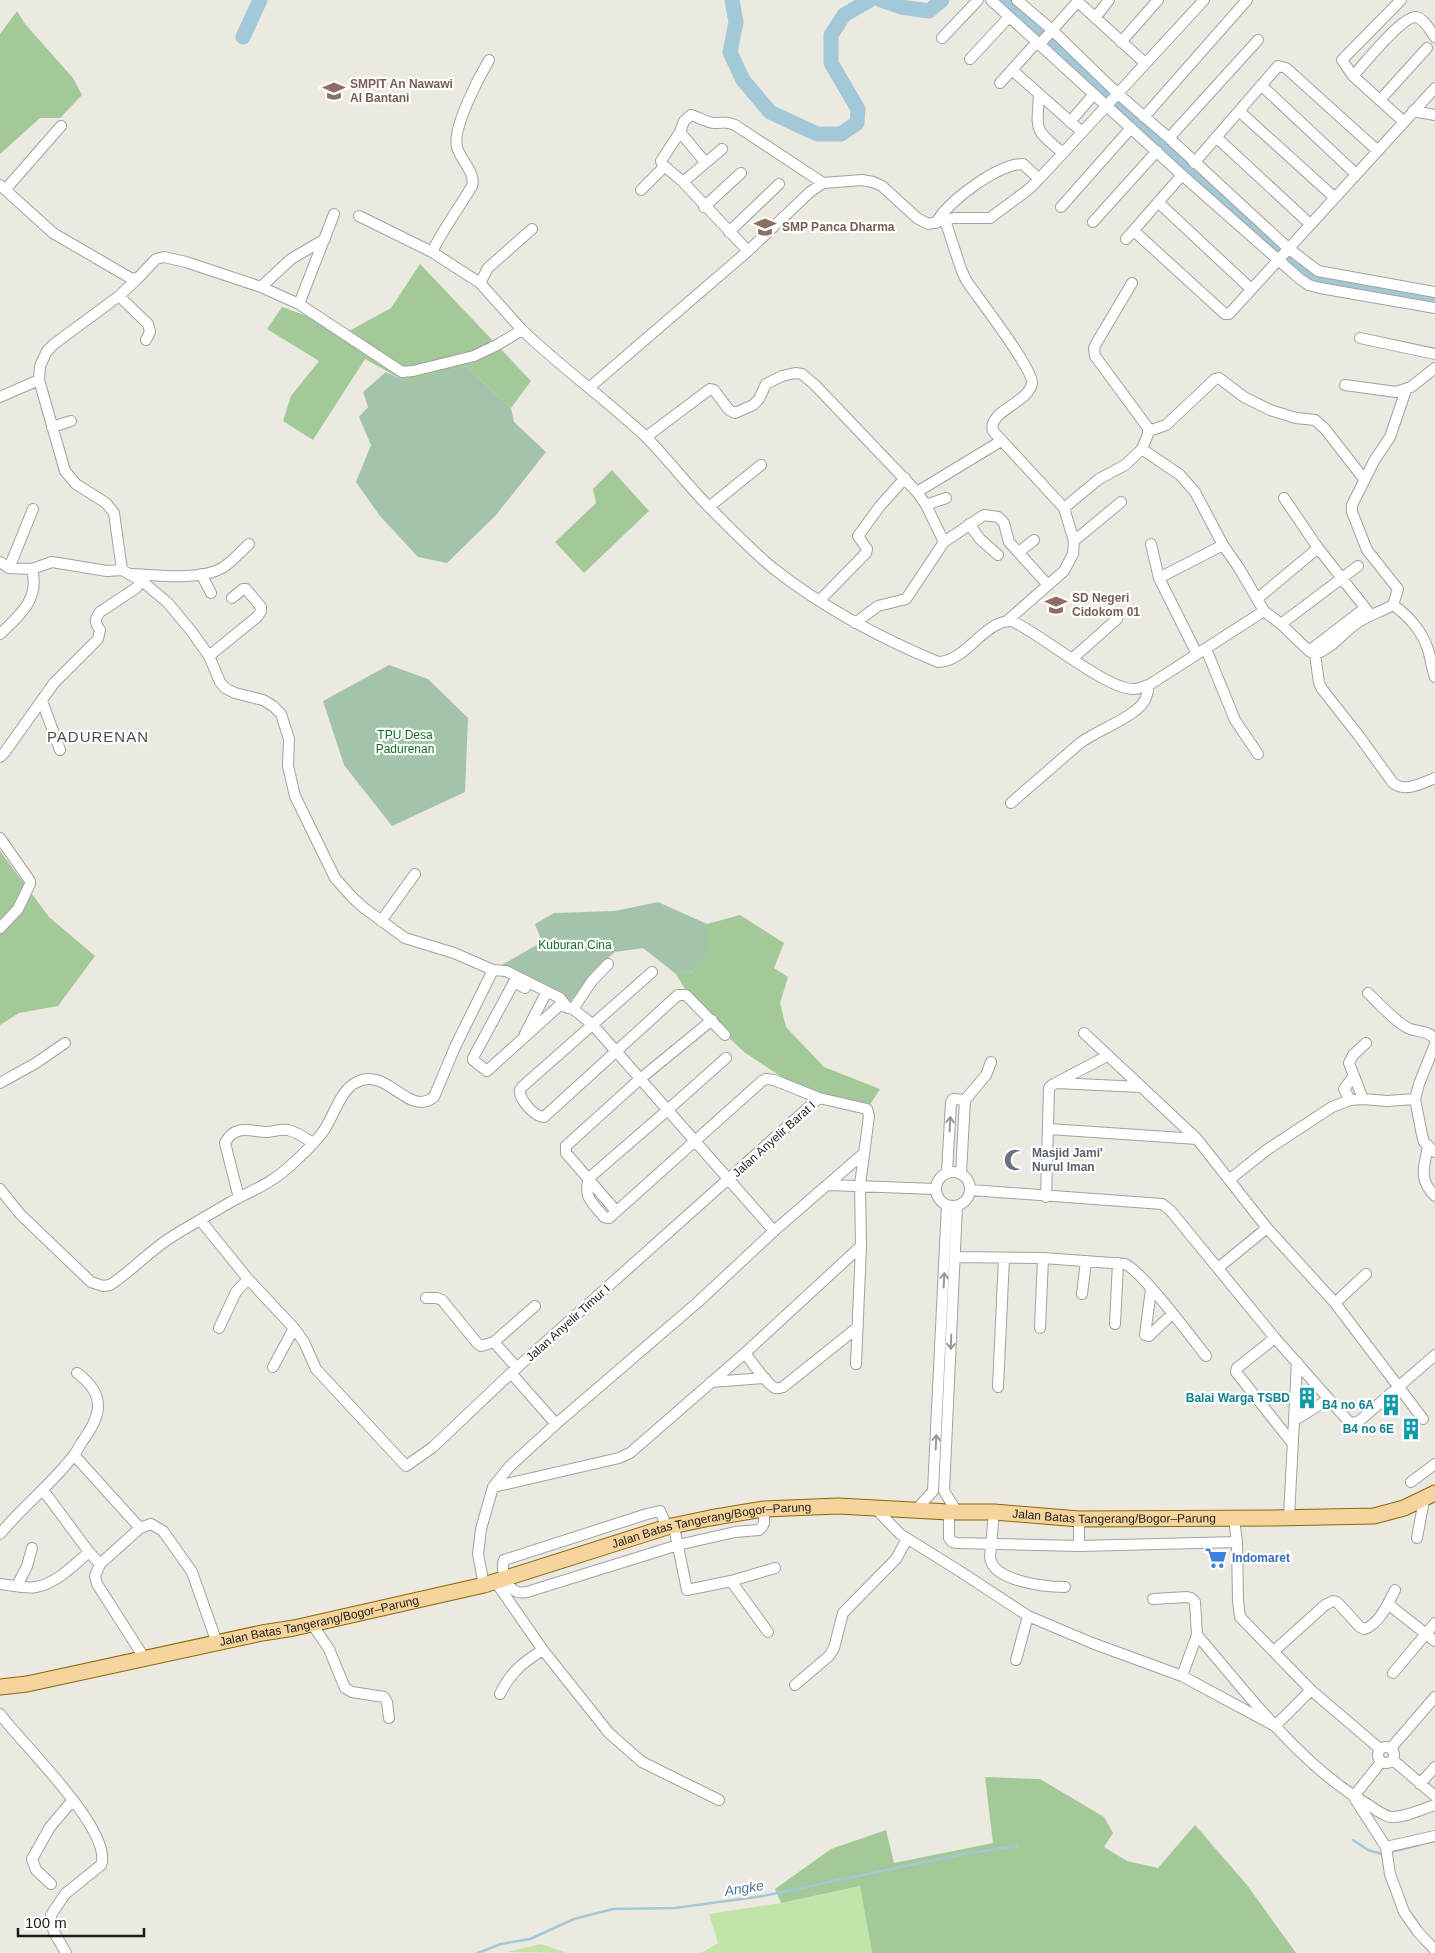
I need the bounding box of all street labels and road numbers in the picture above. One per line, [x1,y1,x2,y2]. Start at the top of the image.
street label: Jalan Anyelir Barat I [730,1098,818,1180]
street label: Jalan Anyelir Timur I [523,1282,613,1364]
street label: Jalan Batas Tangerang/Bogor–Parung [610,1500,812,1551]
street label: Jalan Batas Tangerang/Bogor–Parung [1012,1507,1216,1526]
street label: Jalan Batas Tangerang/Bogor–Parung [218,1593,420,1649]

